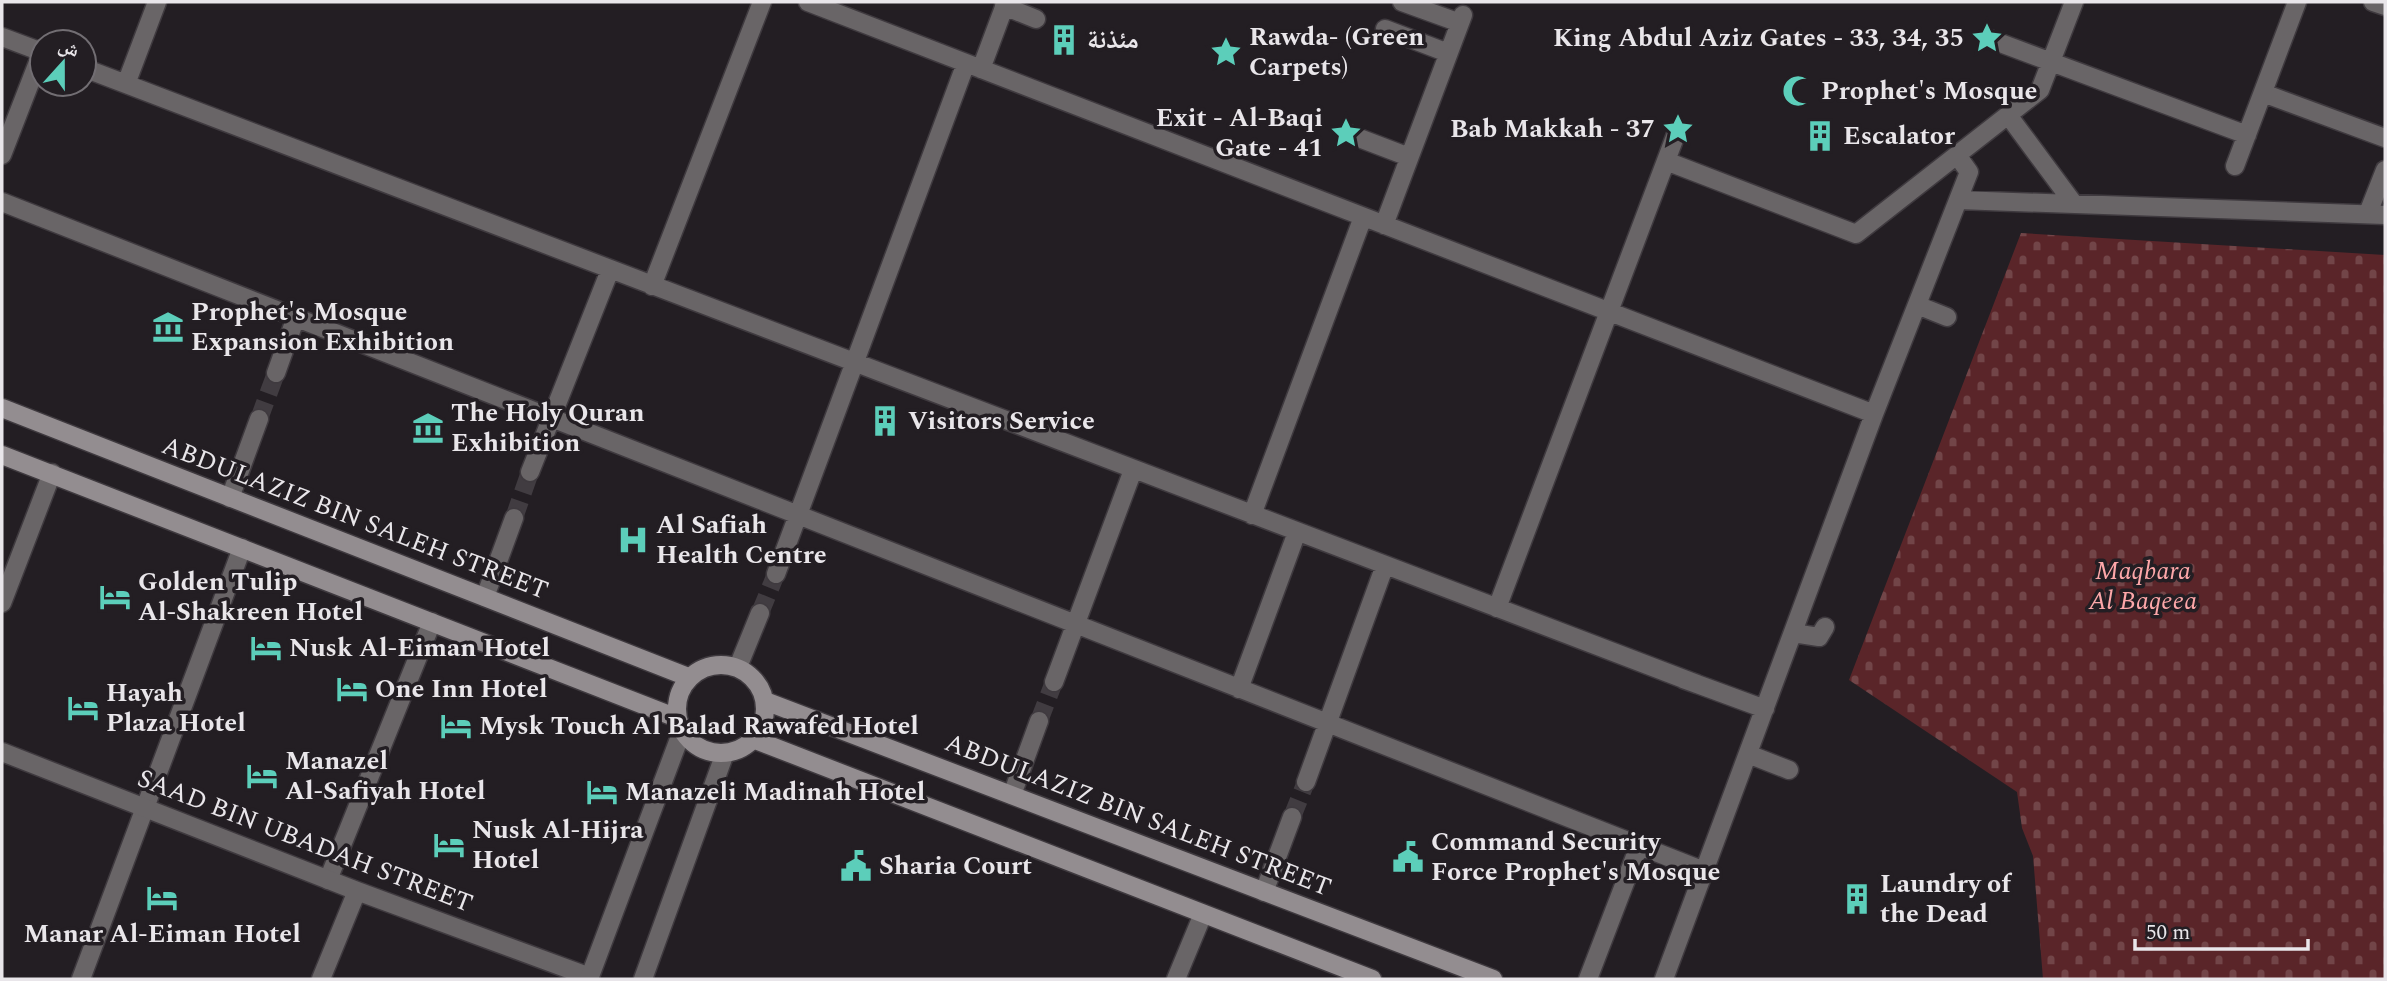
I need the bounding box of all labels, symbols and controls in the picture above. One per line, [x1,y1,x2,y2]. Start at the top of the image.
place label: Rawda- (Green Carpets) [1249,17,1424,87]
place label: King Abdul Aziz Gates - 33, 34, 35 [1553,18,1964,58]
place label: مئذنة [1087,20,1139,60]
place icon: King Abdul Aziz Gates - 33, 34, 35 [1970,21,2004,55]
building icon: مئذنة [1047,23,1081,57]
north arrow [28,28,98,98]
text: ش [54,31,83,66]
place icon: Rawda- (Green Carpets) [1209,35,1243,69]
place label: Prophet's Mosque [1821,71,2037,111]
mosque icon: Prophet's Mosque [1781,74,1815,108]
place label: Exit - Al-Baqi Gate - 41 [1156,98,1323,168]
place label: Bab Makkah - 37 [1450,109,1655,149]
place icon: Bab Makkah - 37 [1661,112,1695,146]
place icon: Exit - Al-Baqi Gate - 41 [1329,116,1363,150]
place label: Escalator [1843,116,1956,156]
building icon: Escalator [1803,119,1837,153]
place label: Prophet's Mosque Expansion Exhibition [191,292,454,362]
museum icon: Prophet's Mosque Expansion Exhibition [151,310,185,344]
place label: The Holy Quran Exhibition [451,393,644,463]
place label: Visitors Service [908,401,1095,441]
building icon: Visitors Service [868,404,902,438]
museum icon: The Holy Quran Exhibition [411,411,445,445]
street label: ABDULAZIZ BIN SALEH STREET [156,426,554,610]
place label: Al Safiah Health Centre [656,505,827,575]
hospital icon: Al Safiah Health Centre [616,523,650,557]
park label: Maqbara Al Baqeea [2088,551,2197,621]
place label: Golden Tulip Al-Shakreen Hotel [138,562,363,632]
hotel icon: Golden Tulip Al-Shakreen Hotel [98,580,132,614]
place label: Nusk Al-Eiman Hotel [289,628,550,668]
hotel icon: Nusk Al-Eiman Hotel [249,631,283,665]
place label: One Inn Hotel [375,669,548,709]
hotel icon: One Inn Hotel [335,672,369,706]
place label: Hayah Plaza Hotel [106,673,246,743]
hotel icon: Hayah Plaza Hotel [66,691,100,725]
place label: Mysk Touch Al Balad Rawafed Hotel [479,706,919,746]
hotel icon: Mysk Touch Al Balad Rawafed Hotel [439,709,473,743]
street label: ABDULAZIZ BIN SALEH STREET [939,723,1337,907]
place label: Manazel Al-Safiyah Hotel [285,741,485,811]
street label: SAAD BIN UBADAH STREET [131,758,479,924]
hotel icon: Manazel Al-Safiyah Hotel [245,759,279,793]
place label: Manazeli Madinah Hotel [625,772,925,812]
hotel icon: Manazeli Madinah Hotel [585,775,619,809]
place label: Nusk Al-Hijra Hotel [472,810,644,880]
place label: Command Security Force Prophet's Mosque [1431,822,1720,892]
hotel icon: Nusk Al-Hijra Hotel [432,828,466,862]
public building icon: Command Security Force Prophet's Mosque [1391,840,1425,874]
place label: Sharia Court [879,846,1032,886]
public building icon: Sharia Court [839,849,873,883]
place label: Laundry of the Dead [1880,864,2012,934]
hotel icon: Manar Al-Eiman Hotel [145,881,179,915]
building icon: Laundry of the Dead [1840,882,1874,916]
scale bar [2135,908,2308,952]
place label: Manar Al-Eiman Hotel [23,914,301,954]
text: 50 m [2146,917,2190,949]

